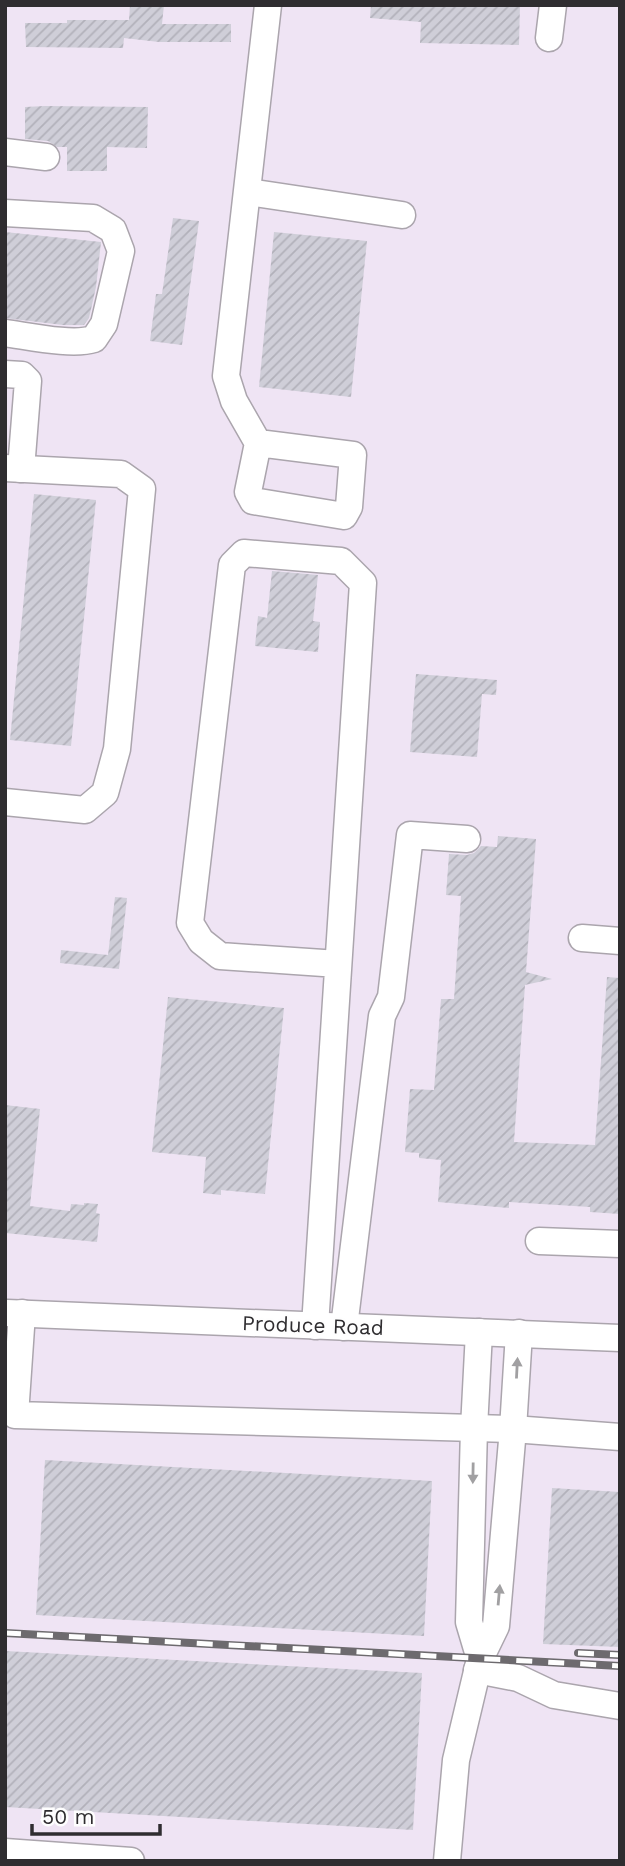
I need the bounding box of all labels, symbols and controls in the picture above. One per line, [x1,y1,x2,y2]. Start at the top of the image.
street label: Produce Road [242,1310,384,1340]
one-way arrow [512,1357,523,1379]
one-way arrow [467,1463,479,1485]
one-way arrow [494,1584,505,1606]
scale bar [32,1792,159,1836]
text: 50 m [42,1804,94,1829]

